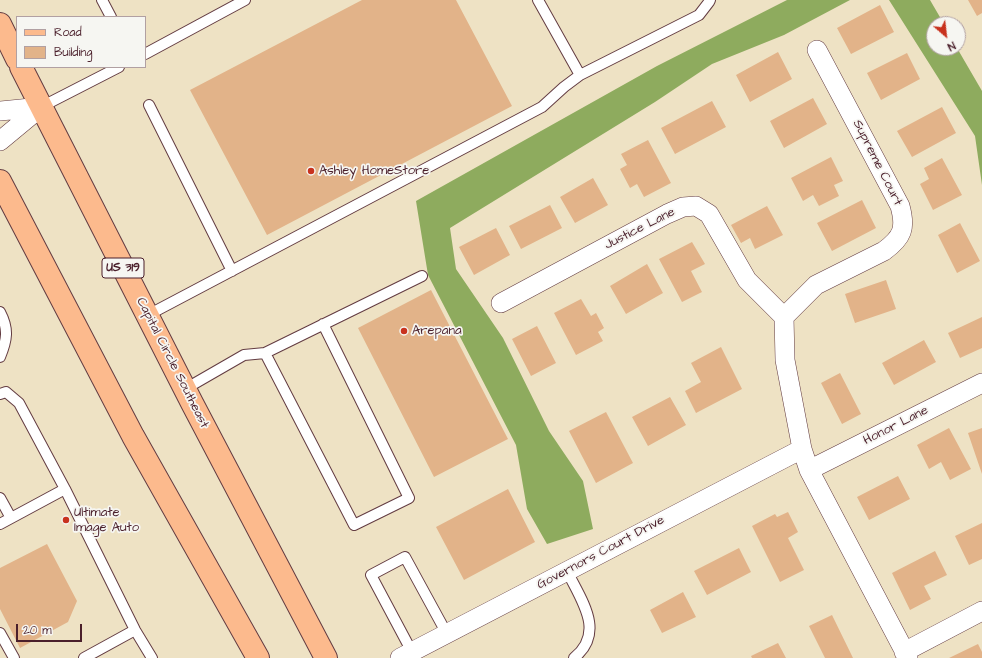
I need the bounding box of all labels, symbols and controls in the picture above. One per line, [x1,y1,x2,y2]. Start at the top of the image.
legend [16,16,146,68]
north arrow [926,16,966,56]
text: Road [54,24,82,41]
text: N [945,38,958,54]
text: Building [54,44,92,61]
street label: Supreme Court [849,117,905,209]
place label: Ashley HomeStore [319,163,429,179]
marker: Ashley HomeStore [306,166,316,176]
street label: Justice Lane [602,205,678,253]
road number: US 319 [102,258,144,278]
street label: Capital Circle Southeast [132,295,212,431]
place label: Arepana [412,323,461,339]
marker: Arepana [399,326,409,336]
street label: Honor Lane [861,403,931,449]
place label: Ultimate Image Auto [74,505,139,536]
street label: Governors Court Drive [535,513,667,593]
marker: Ultimate Image Auto [61,515,71,525]
scale bar [18,616,84,642]
text: 20 m [23,622,52,639]

